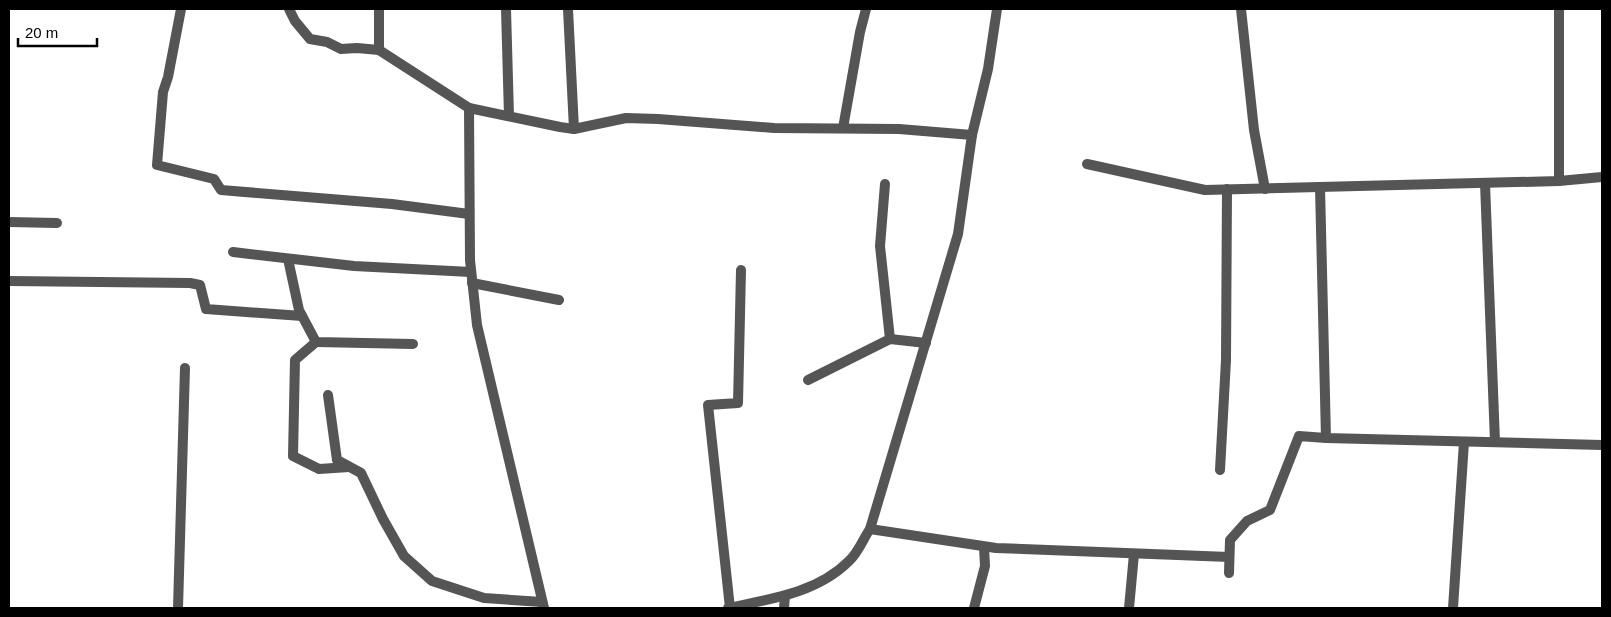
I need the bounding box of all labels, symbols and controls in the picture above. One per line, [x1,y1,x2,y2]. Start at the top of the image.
scale bar [18,15,96,47]
text: 20 m [25,24,58,41]

